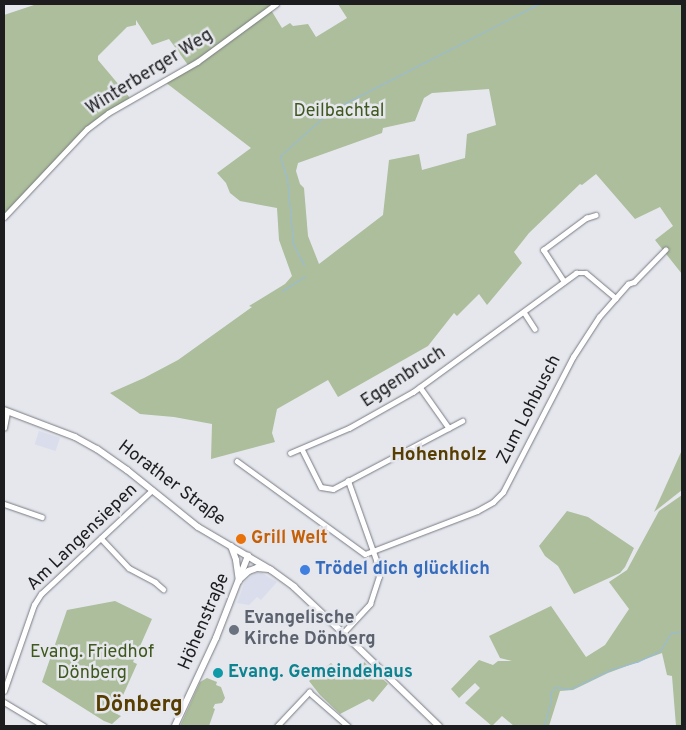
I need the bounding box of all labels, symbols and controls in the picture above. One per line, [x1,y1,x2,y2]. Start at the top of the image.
street label: Winterberger Weg [82,25,218,121]
park label: Deilbachtal [294,101,384,123]
street label: Eggenbruch [358,343,450,413]
street label: Zum Lohbusch [493,352,567,468]
street label: Horather Straße [113,437,229,531]
district label: Hohenholz [391,445,487,467]
street label: Am Langensiepen [23,480,143,596]
place label: Grill Welt [251,528,328,550]
marker: Grill Welt [235,533,247,545]
place label: Trödel dich glücklich [315,559,490,581]
marker: Trödel dich glücklich [299,564,311,576]
street label: Höhenstraße [175,570,235,674]
place label: Evangelische Kirche Dönberg [244,609,376,652]
marker: Evangelische Kirche Dönberg [228,624,240,636]
park label: Evang. Friedhof Dönberg [30,643,154,686]
place label: Evang. Gemeindehaus [228,662,413,684]
marker: Evang. Gemeindehaus [212,667,224,679]
district label: Dönberg [95,693,183,719]

